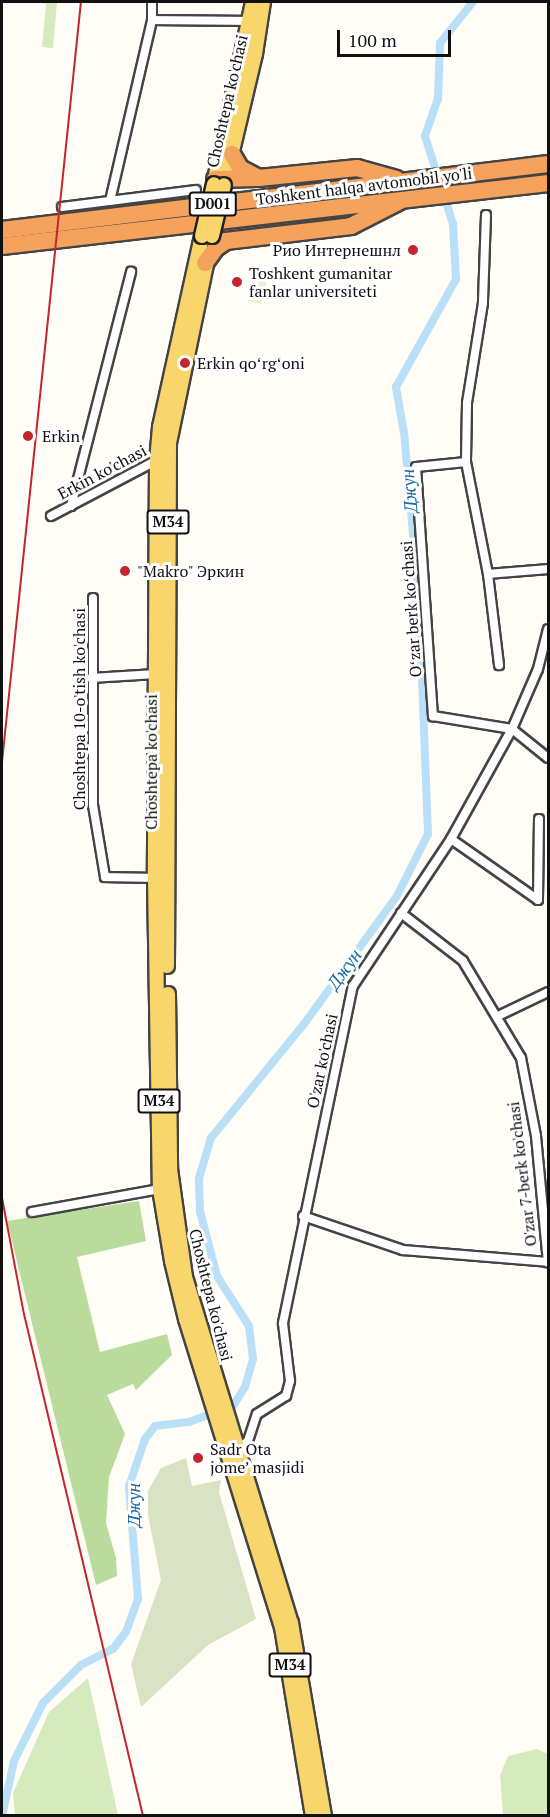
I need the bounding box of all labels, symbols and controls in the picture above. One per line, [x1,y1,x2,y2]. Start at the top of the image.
scale bar [340,18,454,56]
text: 100 m [348,28,397,52]
street label: Choshtepa ko'chasi [202,33,252,169]
street label: Toshkent halqa avtomobil yo'li [255,163,473,209]
road number: D001 [188,192,238,216]
place label: Рио Интернешнл [273,240,401,260]
marker: Рио Интернешнл [406,243,420,257]
place label: Toshkent gumanitar fanlar universiteti [249,263,392,301]
marker: Toshkent gumanitar fanlar universiteti [230,275,244,289]
place label: Erkin qoʻrgʻoni [197,353,305,373]
marker: Erkin qoʻrgʻoni [178,356,192,370]
place label: Erkin [42,426,80,446]
marker: Erkin [19,427,37,445]
street label: Erkin ko'chasi [54,441,150,503]
water label: Джун [396,468,422,514]
road number: M34 [146,510,190,534]
street label: Oʻzar berk koʻchasi [397,540,425,678]
place label: "Makro" Эркин [137,561,245,581]
marker: "Makro" Эркин [118,564,132,578]
street label: Choshtepa 10-o'tish ko'chasi [69,608,89,810]
street label: Choshtepa ko'chasi [141,694,161,830]
water label: Джун [322,945,366,993]
street label: O'zar ko'chasi [303,1012,341,1110]
road number: M34 [136,1089,182,1113]
street label: O'zar 7-berk ko'chasi [504,1100,540,1248]
street label: Choshtepa ko'chasi [185,1227,237,1363]
place label: Sadr Ota jome’ masjidi [210,1439,305,1477]
marker: Sadr Ota jome’ masjidi [191,1451,205,1465]
water label: Джун [122,1483,144,1527]
road number: M34 [268,1653,312,1677]

